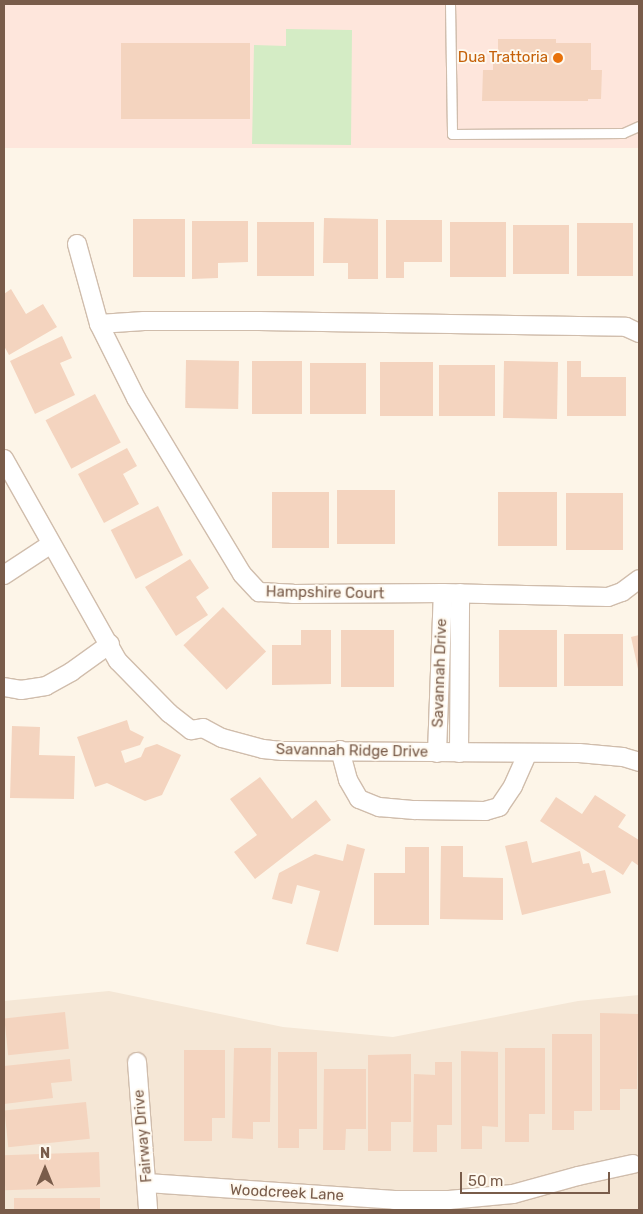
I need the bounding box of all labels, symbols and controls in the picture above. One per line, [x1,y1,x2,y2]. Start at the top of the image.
place label: Dua Trattoria [457,49,548,67]
marker: Dua Trattoria [552,52,564,64]
street label: Hampshire Court [266,583,384,603]
street label: Savannah Drive [429,618,451,728]
street label: Savannah Ridge Drive [276,741,428,761]
street label: Fairway Drive [130,1088,156,1184]
north arrow [20,1144,70,1194]
text: N [40,1145,50,1162]
scale bar [463,1162,613,1194]
text: 50 m [468,1172,503,1190]
street label: Woodcreek Lane [230,1181,344,1205]

